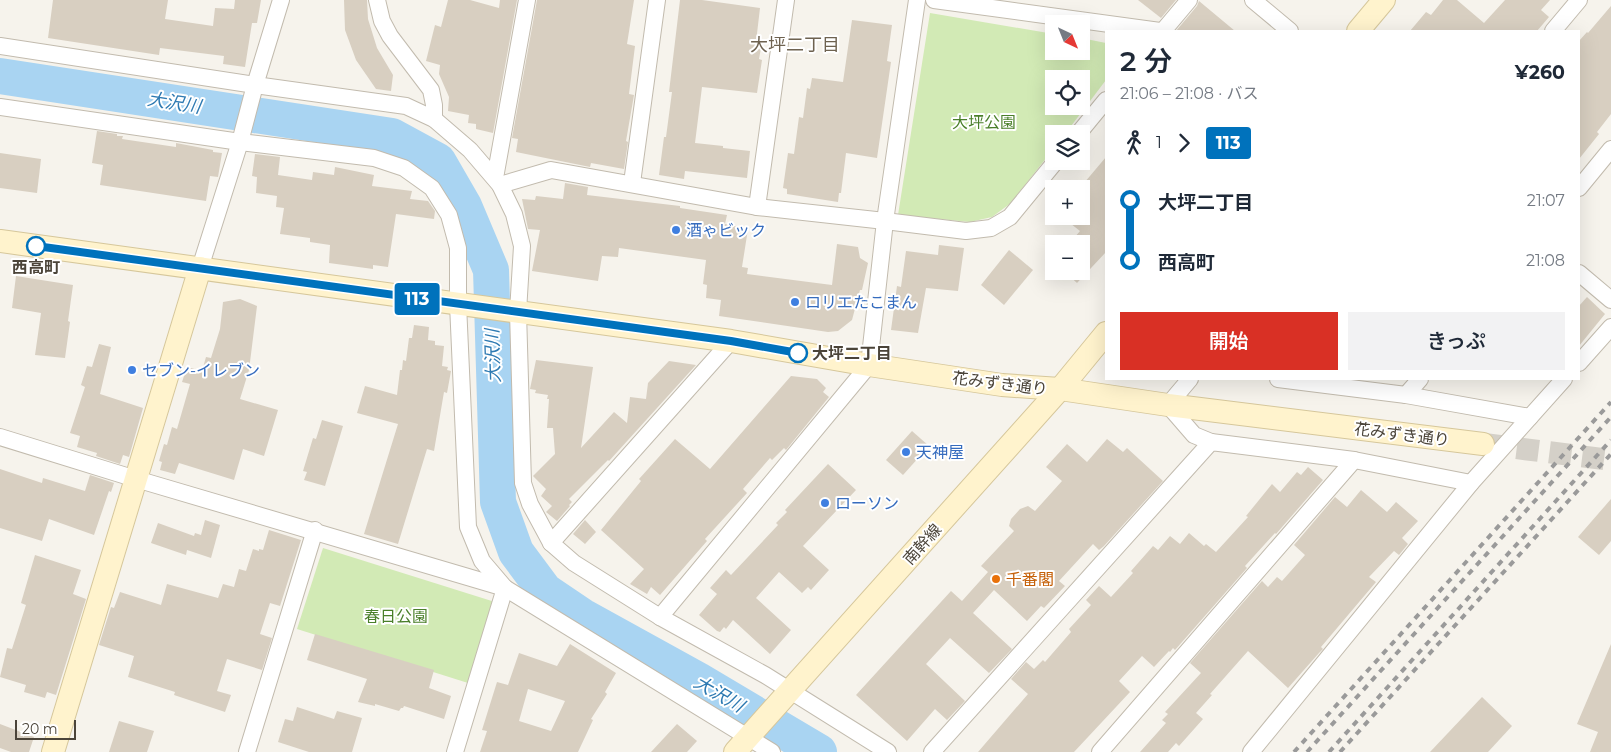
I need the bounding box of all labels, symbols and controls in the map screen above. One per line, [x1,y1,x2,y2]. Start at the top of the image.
north arrow [1045,15,1090,60]
map controls [1045,15,1090,280]
district label: 大坪二丁目 [750,34,840,56]
text: 2 分 [1120,44,1172,78]
text: ¥260 [1515,61,1565,84]
button: locate [1045,70,1090,115]
text: 21:06 – 21:08 · バス [1120,84,1258,103]
water label: 大沢川 [146,88,204,118]
park label: 大坪公園 [952,113,1016,132]
button: layers [1045,125,1090,170]
icon: walk [1120,129,1148,157]
icon: forward [1170,129,1198,157]
text: 113 [1216,132,1241,154]
text: 1 [1156,133,1162,152]
button: + [1045,180,1090,225]
text: 大坪二丁目 [1158,191,1253,214]
text: 21:07 [1527,191,1565,210]
place label: 酒ゃビック [686,221,766,240]
marker: 酒ゃビック [670,224,682,236]
button: − [1045,235,1090,280]
marker: 西高町 [26,236,46,256]
text: 西高町 [1158,251,1215,274]
text: 21:08 [1526,251,1565,270]
place label: 西高町 [12,258,60,277]
line badge: 113 [388,283,446,315]
text: 113 [405,288,429,310]
place label: ロリエたこまん [805,293,917,312]
marker: ロリエたこまん [789,296,801,308]
button: 開始 [1120,312,1338,370]
button: きっぷ [1348,312,1565,370]
water label: 大沢川 [481,327,505,383]
marker: 大坪二丁目 [788,343,808,363]
place label: 大坪二丁目 [812,344,892,363]
place label: セブン-イレブン [142,361,260,380]
marker: セブン-イレブン [126,364,138,376]
street label: 花みずき通り [951,368,1049,399]
street label: 花みずき通り [1353,419,1451,450]
place label: 天神屋 [916,443,964,462]
marker: 天神屋 [900,446,912,458]
place label: ローソン [835,494,899,513]
marker: ローソン [819,497,831,509]
street label: 南幹線 [899,520,945,569]
place label: 千番閣 [1006,570,1054,589]
marker: 千番閣 [990,573,1002,585]
park label: 春日公園 [364,607,428,626]
water label: 大沢川 [690,671,750,718]
scale bar [15,717,76,740]
text: 20 m [22,720,58,738]

